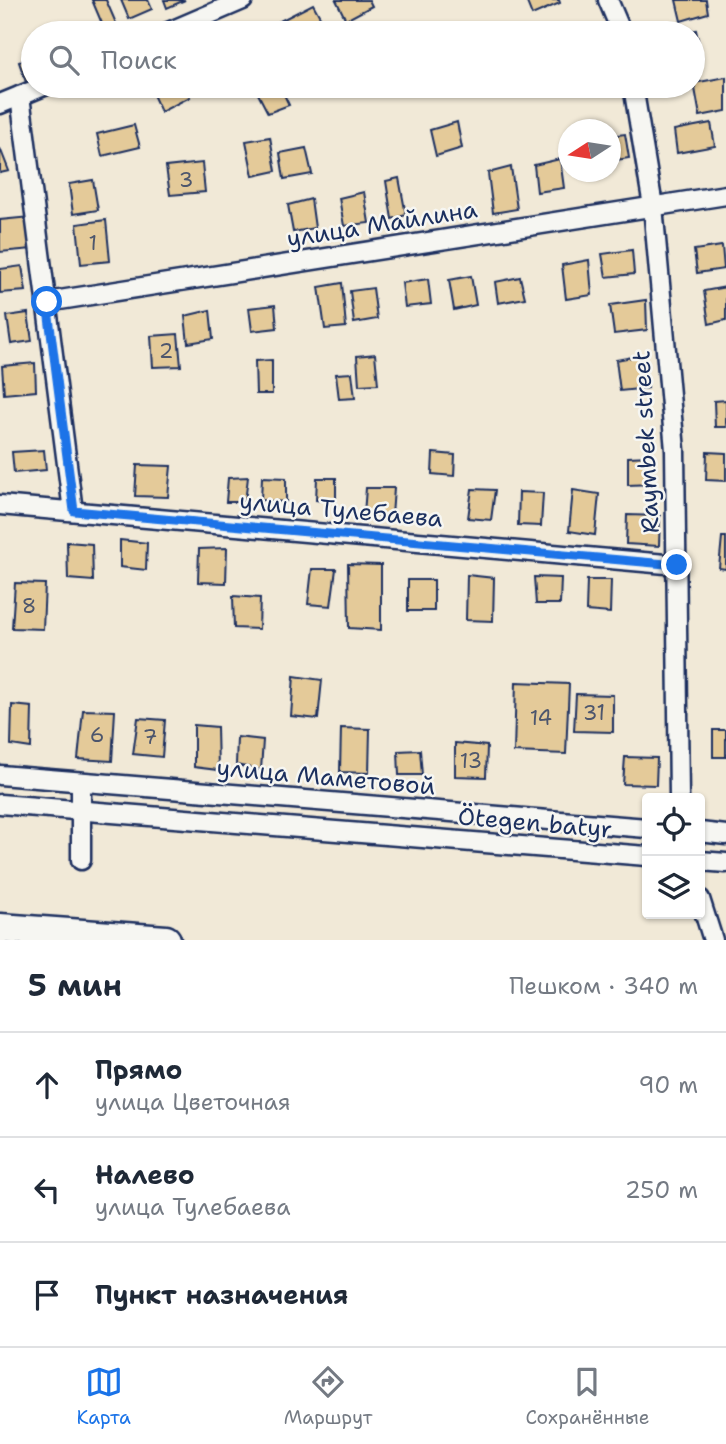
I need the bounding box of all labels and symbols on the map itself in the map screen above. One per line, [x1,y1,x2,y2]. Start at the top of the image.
north arrow [558,119,621,182]
house number: 3 [179,166,193,194]
street label: улица Майлина [284,193,480,255]
house number: 1 [89,229,97,257]
route start [31,286,62,317]
house number: 2 [159,337,173,365]
street label: Raymbek street [625,350,667,534]
street label: улица Тулебаева [238,485,444,535]
route end [661,549,692,580]
house number: 8 [22,592,36,620]
house number: 31 [583,699,605,727]
house number: 14 [530,704,552,732]
house number: 6 [90,721,104,749]
house number: 7 [143,723,157,751]
house number: 13 [460,747,482,775]
street label: улица Маметовой [215,751,437,803]
street label: Ötegen batyr [457,800,613,846]

